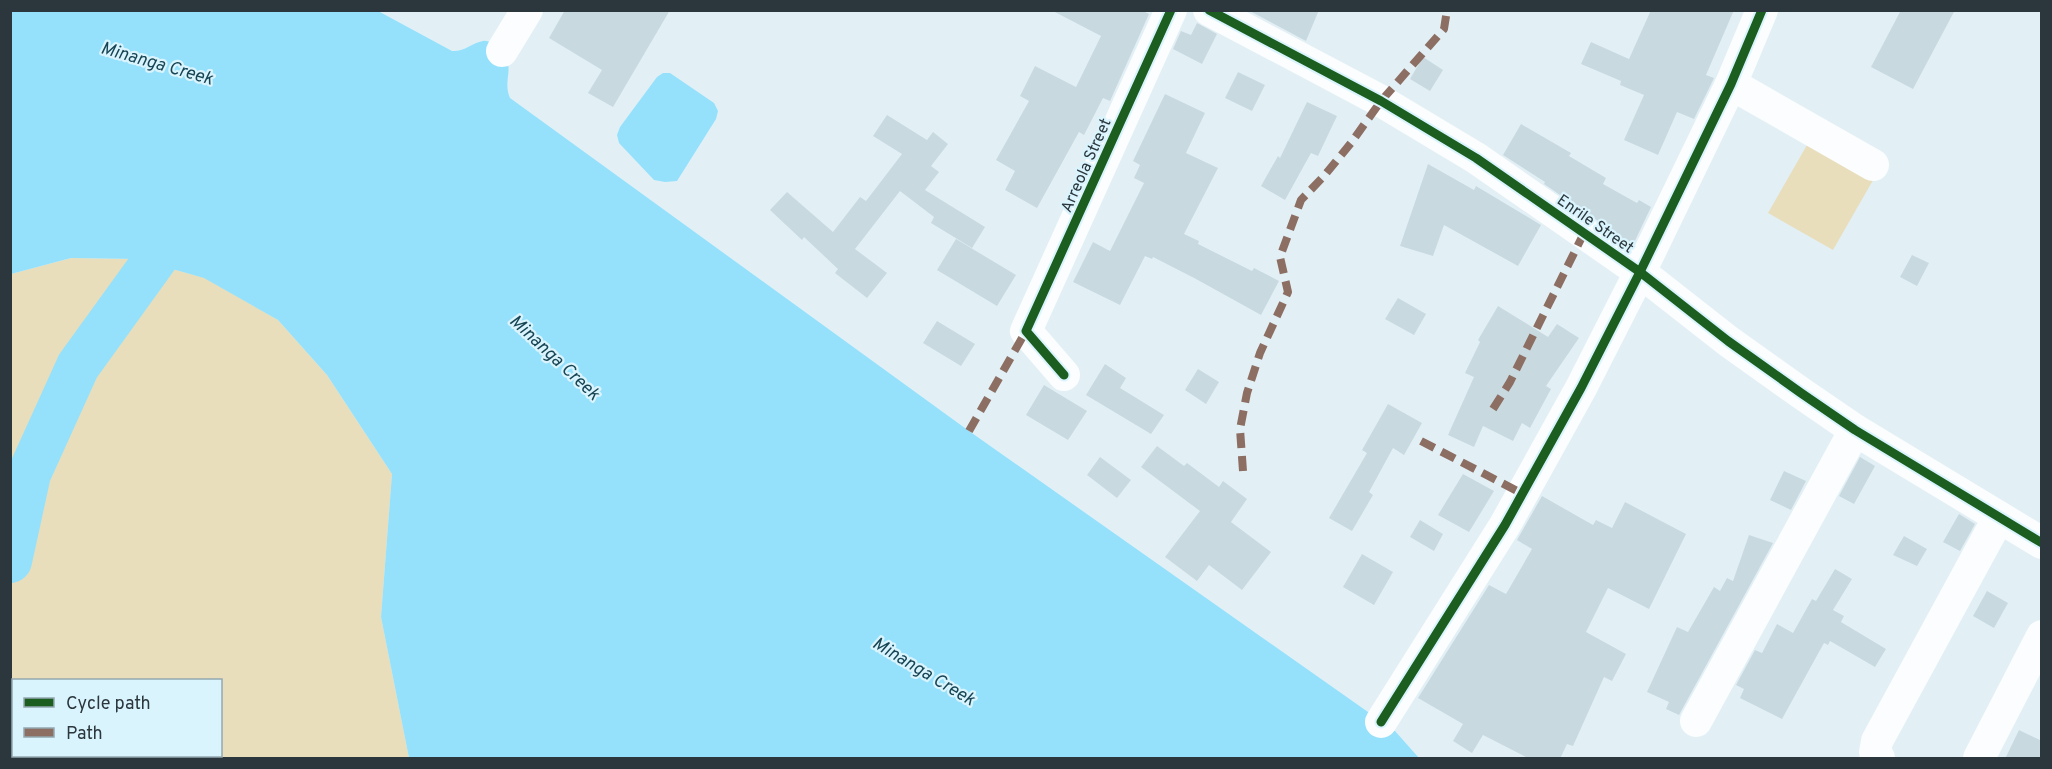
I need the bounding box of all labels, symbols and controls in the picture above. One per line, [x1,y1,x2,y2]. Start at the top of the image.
water label: Minanga Creek [98,37,216,92]
street label: Arreola Street [1057,116,1117,216]
street label: Enrile Street [1552,191,1637,259]
water label: Minanga Creek [504,310,605,407]
water label: Minanga Creek [868,633,980,712]
legend [12,679,222,757]
text: Cycle path [66,693,151,716]
text: Path [66,723,103,746]

